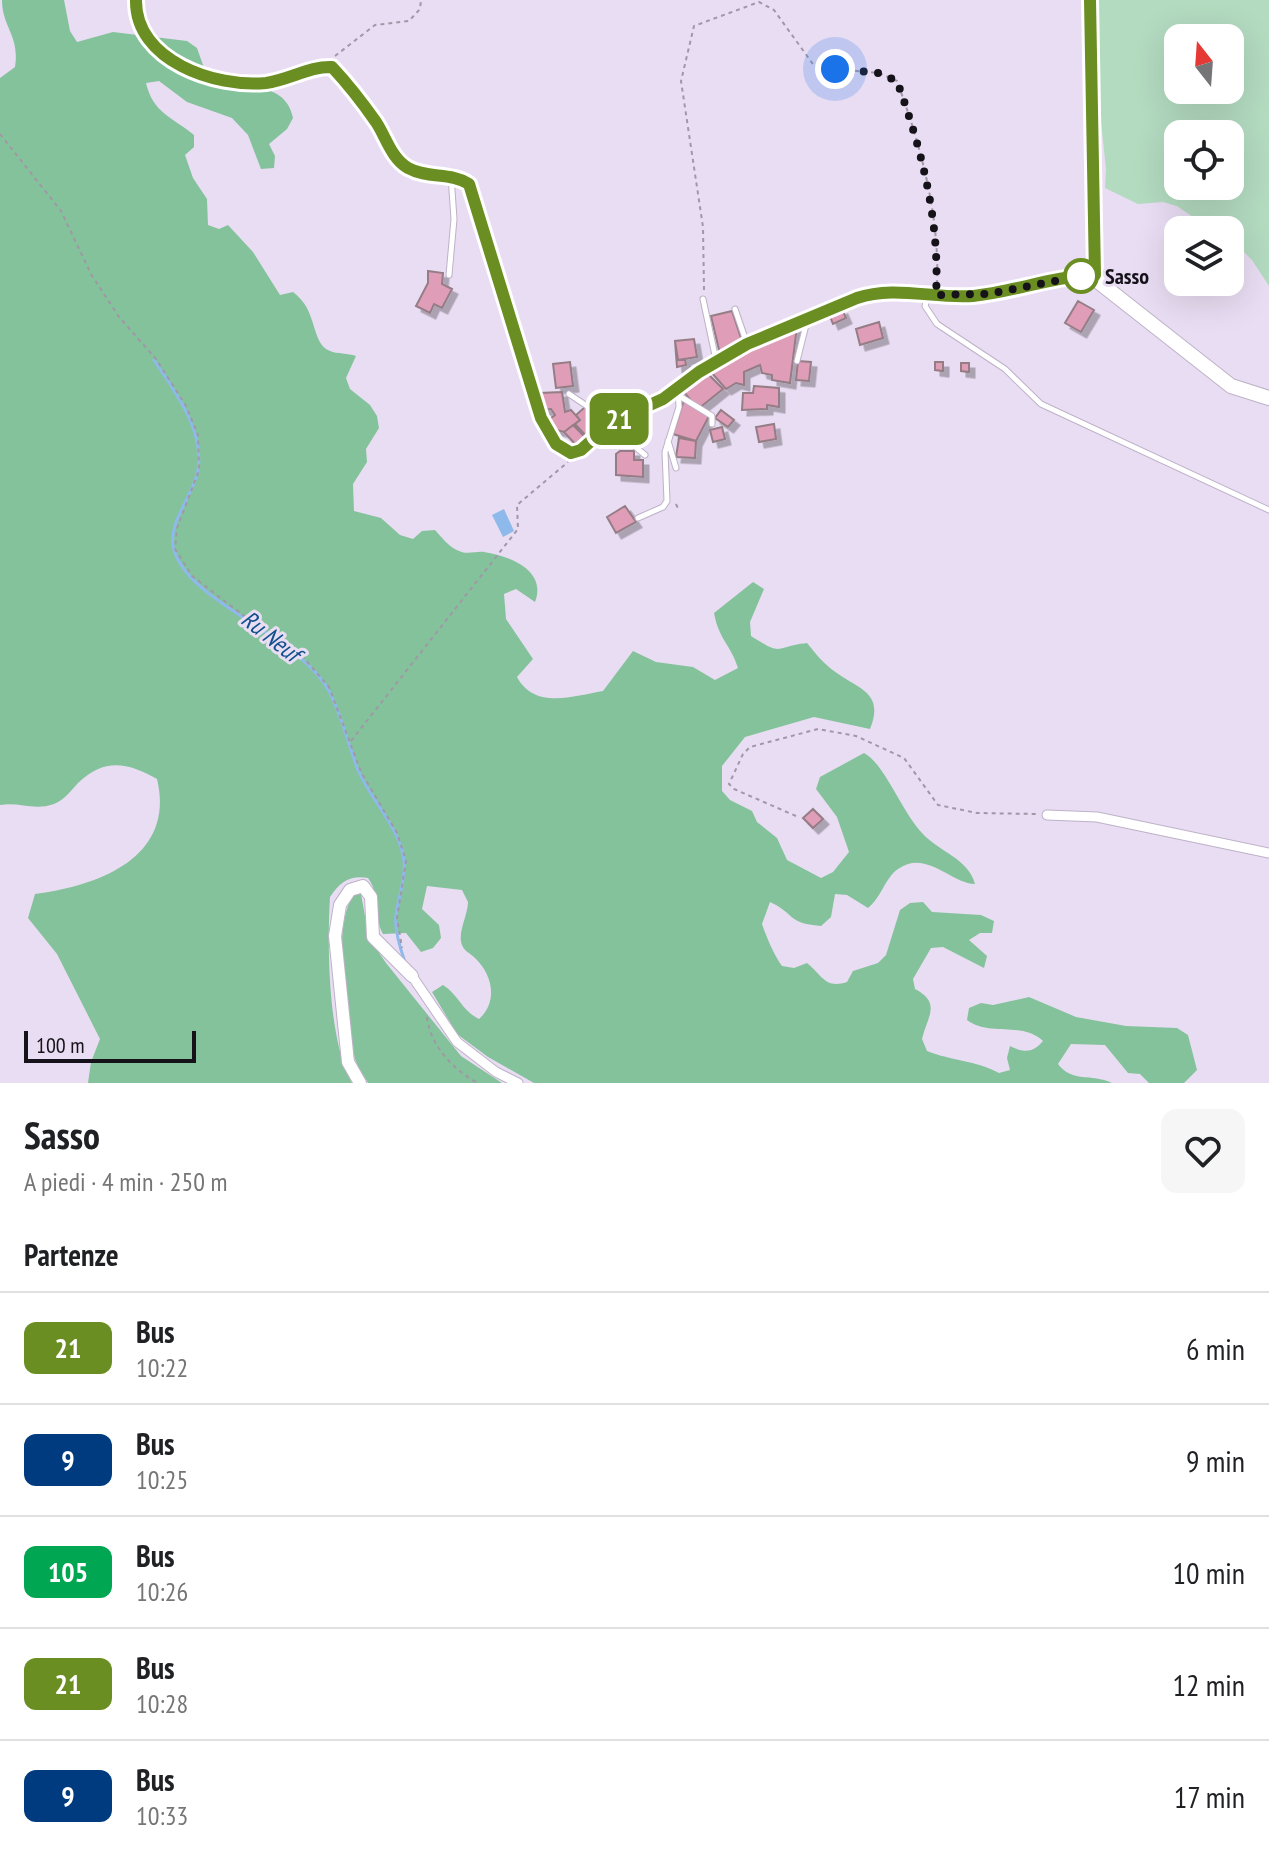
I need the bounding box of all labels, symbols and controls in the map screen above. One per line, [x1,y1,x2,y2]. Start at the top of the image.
north arrow [1164,24,1244,104]
map controls [1164,24,1244,296]
your location [815,49,855,89]
button: locate [1164,120,1244,200]
button: layers [1164,216,1244,296]
marker: Sasso [1064,259,1098,293]
place label: Sasso [1105,262,1149,290]
line badge: 21 [583,393,655,445]
text: 21 [606,400,632,437]
water label: Ru Neuf [235,603,311,672]
scale bar [24,1027,196,1063]
text: 100 m [36,1031,85,1059]
button: heart [1161,1109,1245,1193]
text: Sasso [24,1110,100,1159]
text: A piedi · 4 min · 250 m [24,1165,227,1198]
text: Partenze [24,1235,119,1274]
text: Bus [136,1312,175,1351]
text: 21 [55,1329,81,1366]
text: 6 min [1186,1329,1245,1368]
text: 10:22 [136,1351,188,1384]
text: Bus [136,1424,175,1463]
text: 9 [61,1441,75,1478]
text: 9 min [1186,1441,1245,1480]
text: 10:25 [136,1463,188,1496]
text: Bus [136,1536,175,1575]
text: 105 [48,1553,88,1590]
text: 10 min [1172,1553,1245,1592]
text: 10:26 [136,1575,188,1608]
text: Bus [136,1648,175,1687]
text: 21 [55,1665,81,1702]
text: 12 min [1172,1665,1245,1704]
text: 10:28 [136,1687,188,1720]
text: Bus [136,1760,175,1799]
text: 9 [61,1777,75,1814]
text: 17 min [1174,1777,1245,1816]
text: 10:33 [136,1799,188,1832]

